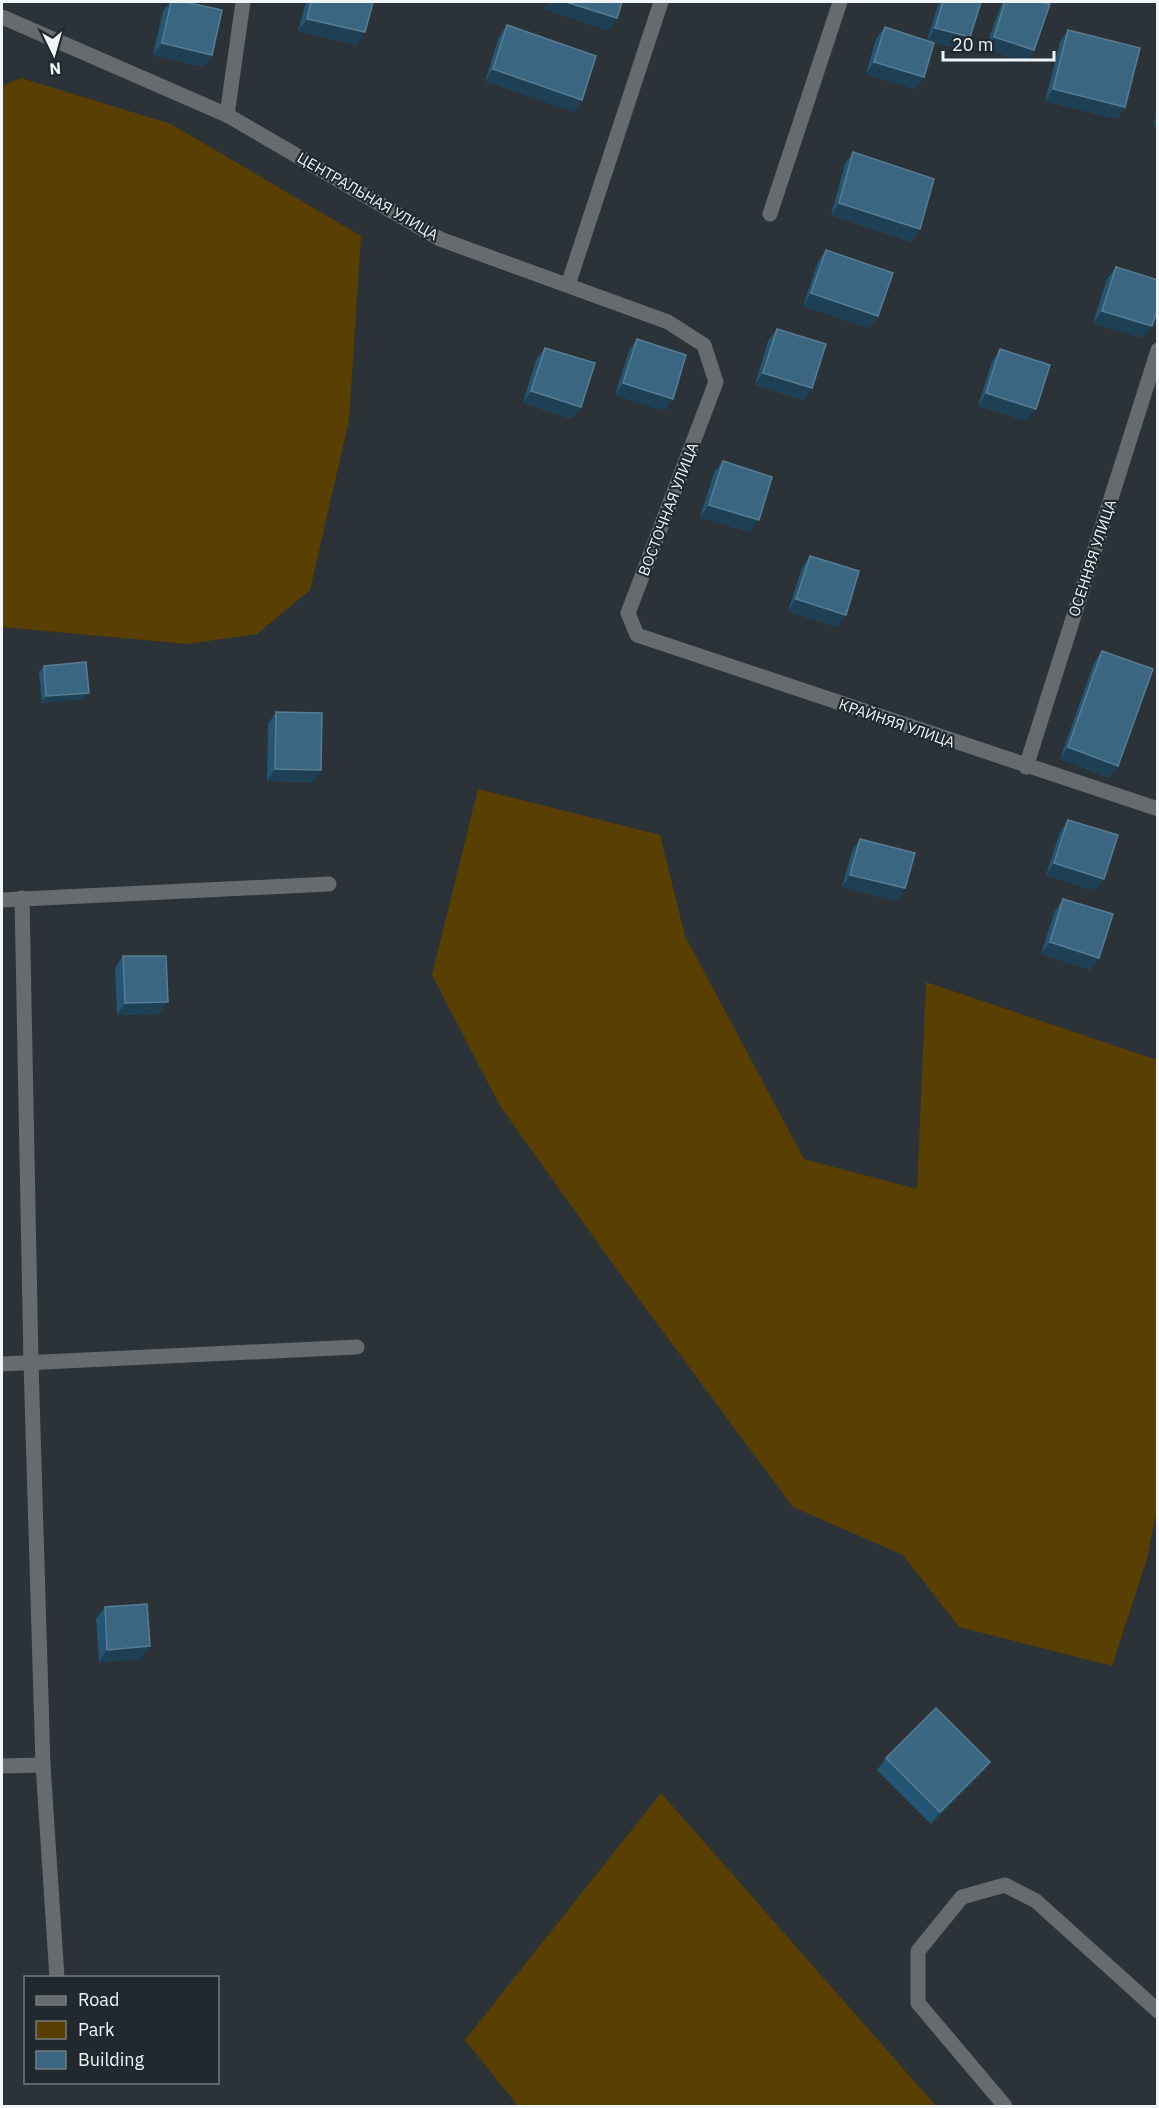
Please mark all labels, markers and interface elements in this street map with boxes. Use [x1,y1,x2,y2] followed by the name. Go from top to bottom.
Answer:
[24,24,84,84] north arrow
[943,24,1054,62] scale bar
[952,33,994,56] text: 20 m
[49,58,62,79] text: N
[294,148,442,244] street label: ЦЕНТРАЛЬНАЯ УЛИЦА
[634,439,702,578] street label: ВОСТОЧНАЯ УЛИЦА
[1064,497,1120,619] street label: ОСЕННЯЯ УЛИЦА
[836,694,958,752] street label: КРАЙНЯЯ УЛИЦА
[24,1976,219,2084] legend
[78,1988,119,2011] text: Road
[78,2018,115,2041] text: Park
[78,2048,145,2071] text: Building

